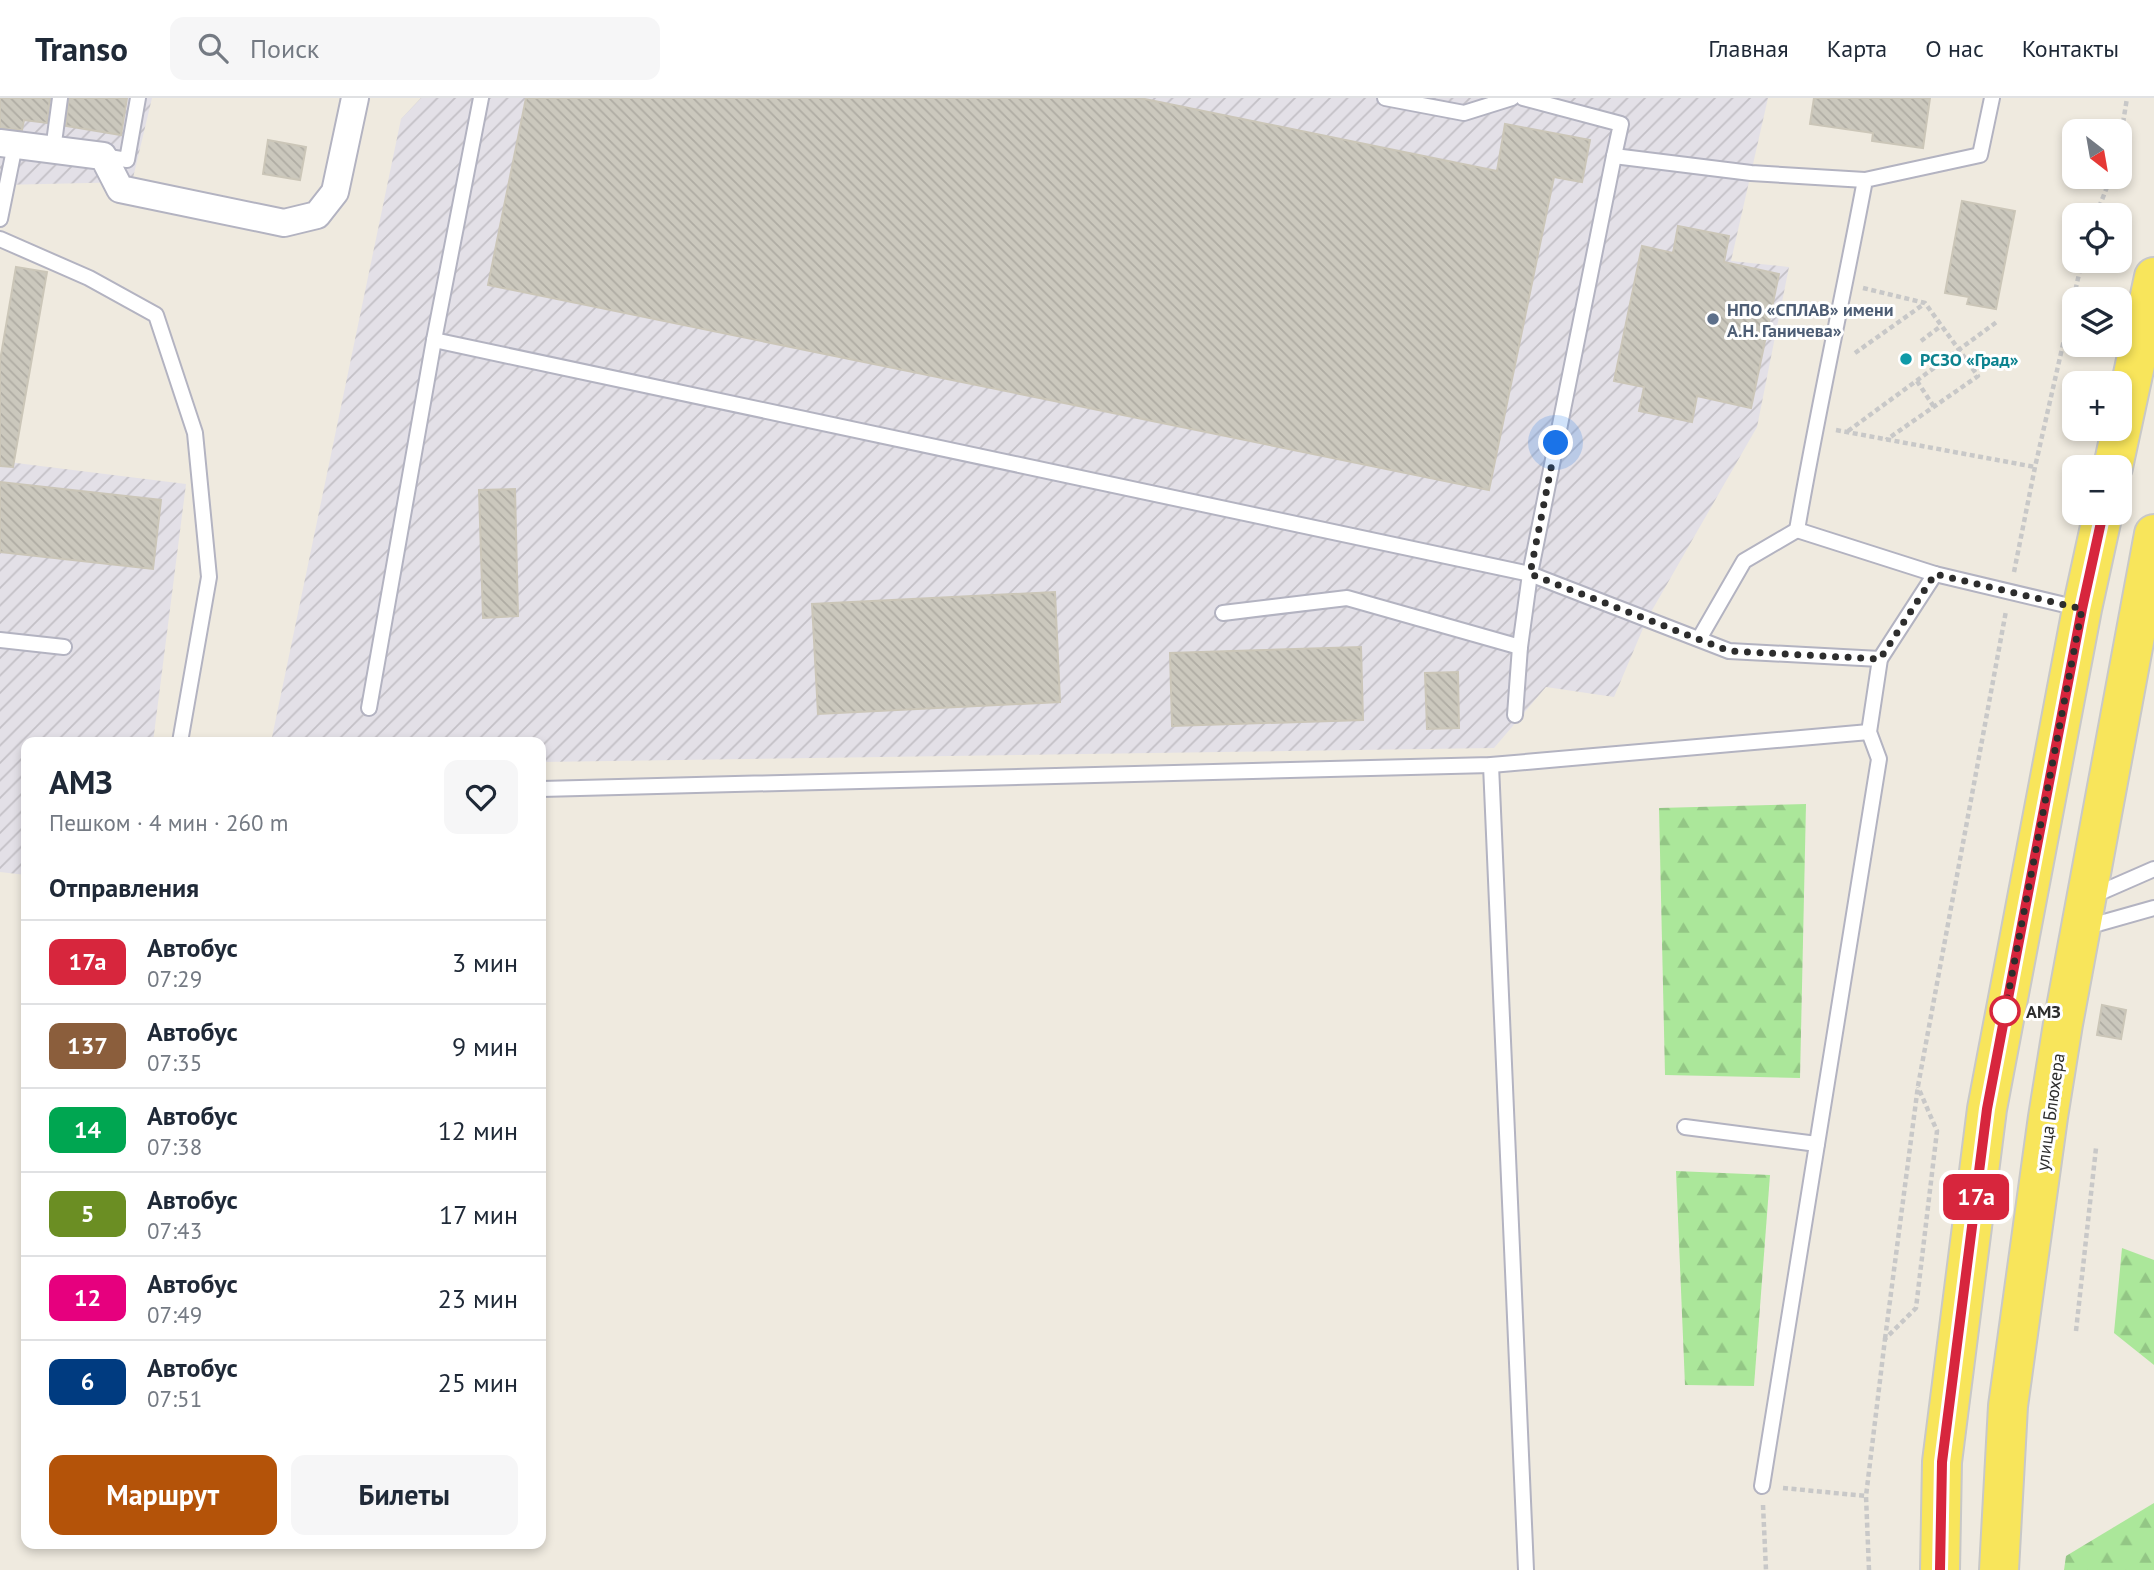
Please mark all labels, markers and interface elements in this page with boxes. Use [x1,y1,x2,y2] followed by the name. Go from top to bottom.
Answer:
[170,17,660,80] search box
[35,27,128,70] text: Transo
[194,29,232,67] icon: search
[250,32,319,65] text: Поиск
[1708,33,1789,64] text: Главная
[1827,33,1887,64] text: Карта
[1925,33,1984,64] text: О нас
[2022,33,2119,64] text: Контакты
[2062,119,2132,189] north arrow
[2062,119,2132,525] map controls
[2062,203,2132,273] button: locate
[2062,287,2132,357] button: layers
[1727,298,1893,342] place label: НПО «СПЛАВ» имени А.Н. Ганичева»
[1705,311,1721,327] marker: НПО «СПЛАВ» имени А.Н. Ганичева»
[1920,348,2019,371] place label: РСЗО «Град»
[1898,351,1914,367] marker: РСЗО «Град»
[2062,371,2132,441] button: +
[1538,425,1573,460] your location
[2062,455,2132,525] button: −
[49,760,113,803] text: АМЗ
[444,760,518,834] button: heart
[49,808,288,837] text: Пешком · 4 мин · 260 m
[49,871,199,904] text: Отправления
[147,931,238,964] text: Автобус
[69,946,106,977] text: 17a
[452,946,518,979] text: 3 мин
[147,964,202,993] text: 07:29
[1990,996,2020,1026] marker: АМЗ
[2026,1000,2061,1023] place label: АМЗ
[147,1015,238,1048] text: Автобус
[67,1030,108,1061] text: 137
[452,1030,518,1063] text: 9 мин
[147,1048,202,1077] text: 07:35
[2030,1052,2070,1172] street label: улица Блюхера
[147,1099,238,1132] text: Автобус
[74,1114,101,1145] text: 14
[438,1114,518,1147] text: 12 мин
[147,1132,202,1161] text: 07:38
[1936,1174,2016,1220] line badge: 17a
[1957,1181,1995,1212] text: 17a
[147,1183,238,1216] text: Автобус
[81,1198,94,1229] text: 5
[439,1198,518,1231] text: 17 мин
[147,1216,202,1245] text: 07:43
[147,1267,238,1300] text: Автобус
[74,1282,101,1313] text: 12
[438,1282,518,1315] text: 23 мин
[147,1300,202,1329] text: 07:49
[147,1351,238,1384] text: Автобус
[81,1366,94,1397] text: 6
[438,1366,518,1399] text: 25 мин
[147,1384,202,1413] text: 07:51
[49,1455,277,1535] button: Маршрут
[291,1455,518,1535] button: Билеты

